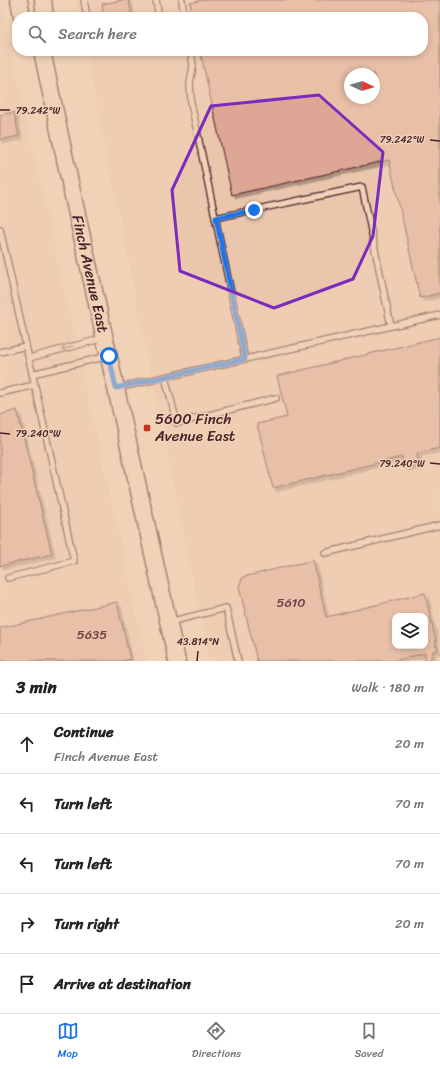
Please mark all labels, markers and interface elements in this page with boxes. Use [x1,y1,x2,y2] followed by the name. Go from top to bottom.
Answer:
[12,12,428,56] search box
[58,21,137,47] text: Search here
[26,23,48,45] icon: search
[344,68,380,104] north arrow
[16,102,61,120] text: 79.242°W
[380,131,425,149] text: 79.242°W
[245,201,263,219] route end
[64,212,116,336] street label: Finch Avenue East
[61,345,74,352] one-way arrow
[100,347,118,365] route start
[154,406,236,449] place label: 5600 Finch Avenue East
[142,423,152,433] marker: 5600 Finch Avenue East
[15,425,61,443] text: 79.240°W
[379,455,425,473] text: 79.240°W
[276,591,306,614] house number: 5610
[392,613,428,649] map controls
[392,613,428,649] button: layers
[77,623,107,646] house number: 5635
[177,633,219,651] text: 43.814°N
[16,672,57,702] text: 3 min
[352,676,424,699] text: Walk · 180 m
[54,719,114,745] text: Continue
[395,732,424,755] text: 20 m
[16,733,38,755] icon: ahead
[54,745,158,768] text: Finch Avenue East
[54,791,112,817] text: Turn left
[395,792,424,815] text: 70 m
[16,793,38,815] icon: left
[54,851,112,877] text: Turn left
[395,852,424,875] text: 70 m
[16,853,38,875] icon: left
[54,911,119,937] text: Turn right
[395,912,424,935] text: 20 m
[16,913,38,935] icon: right
[54,971,191,997] text: Arrive at destination
[16,973,38,995] icon: arrive
[57,1020,79,1063] tab: Map
[192,1020,241,1063] tab: Directions
[354,1020,383,1063] tab: Saved

